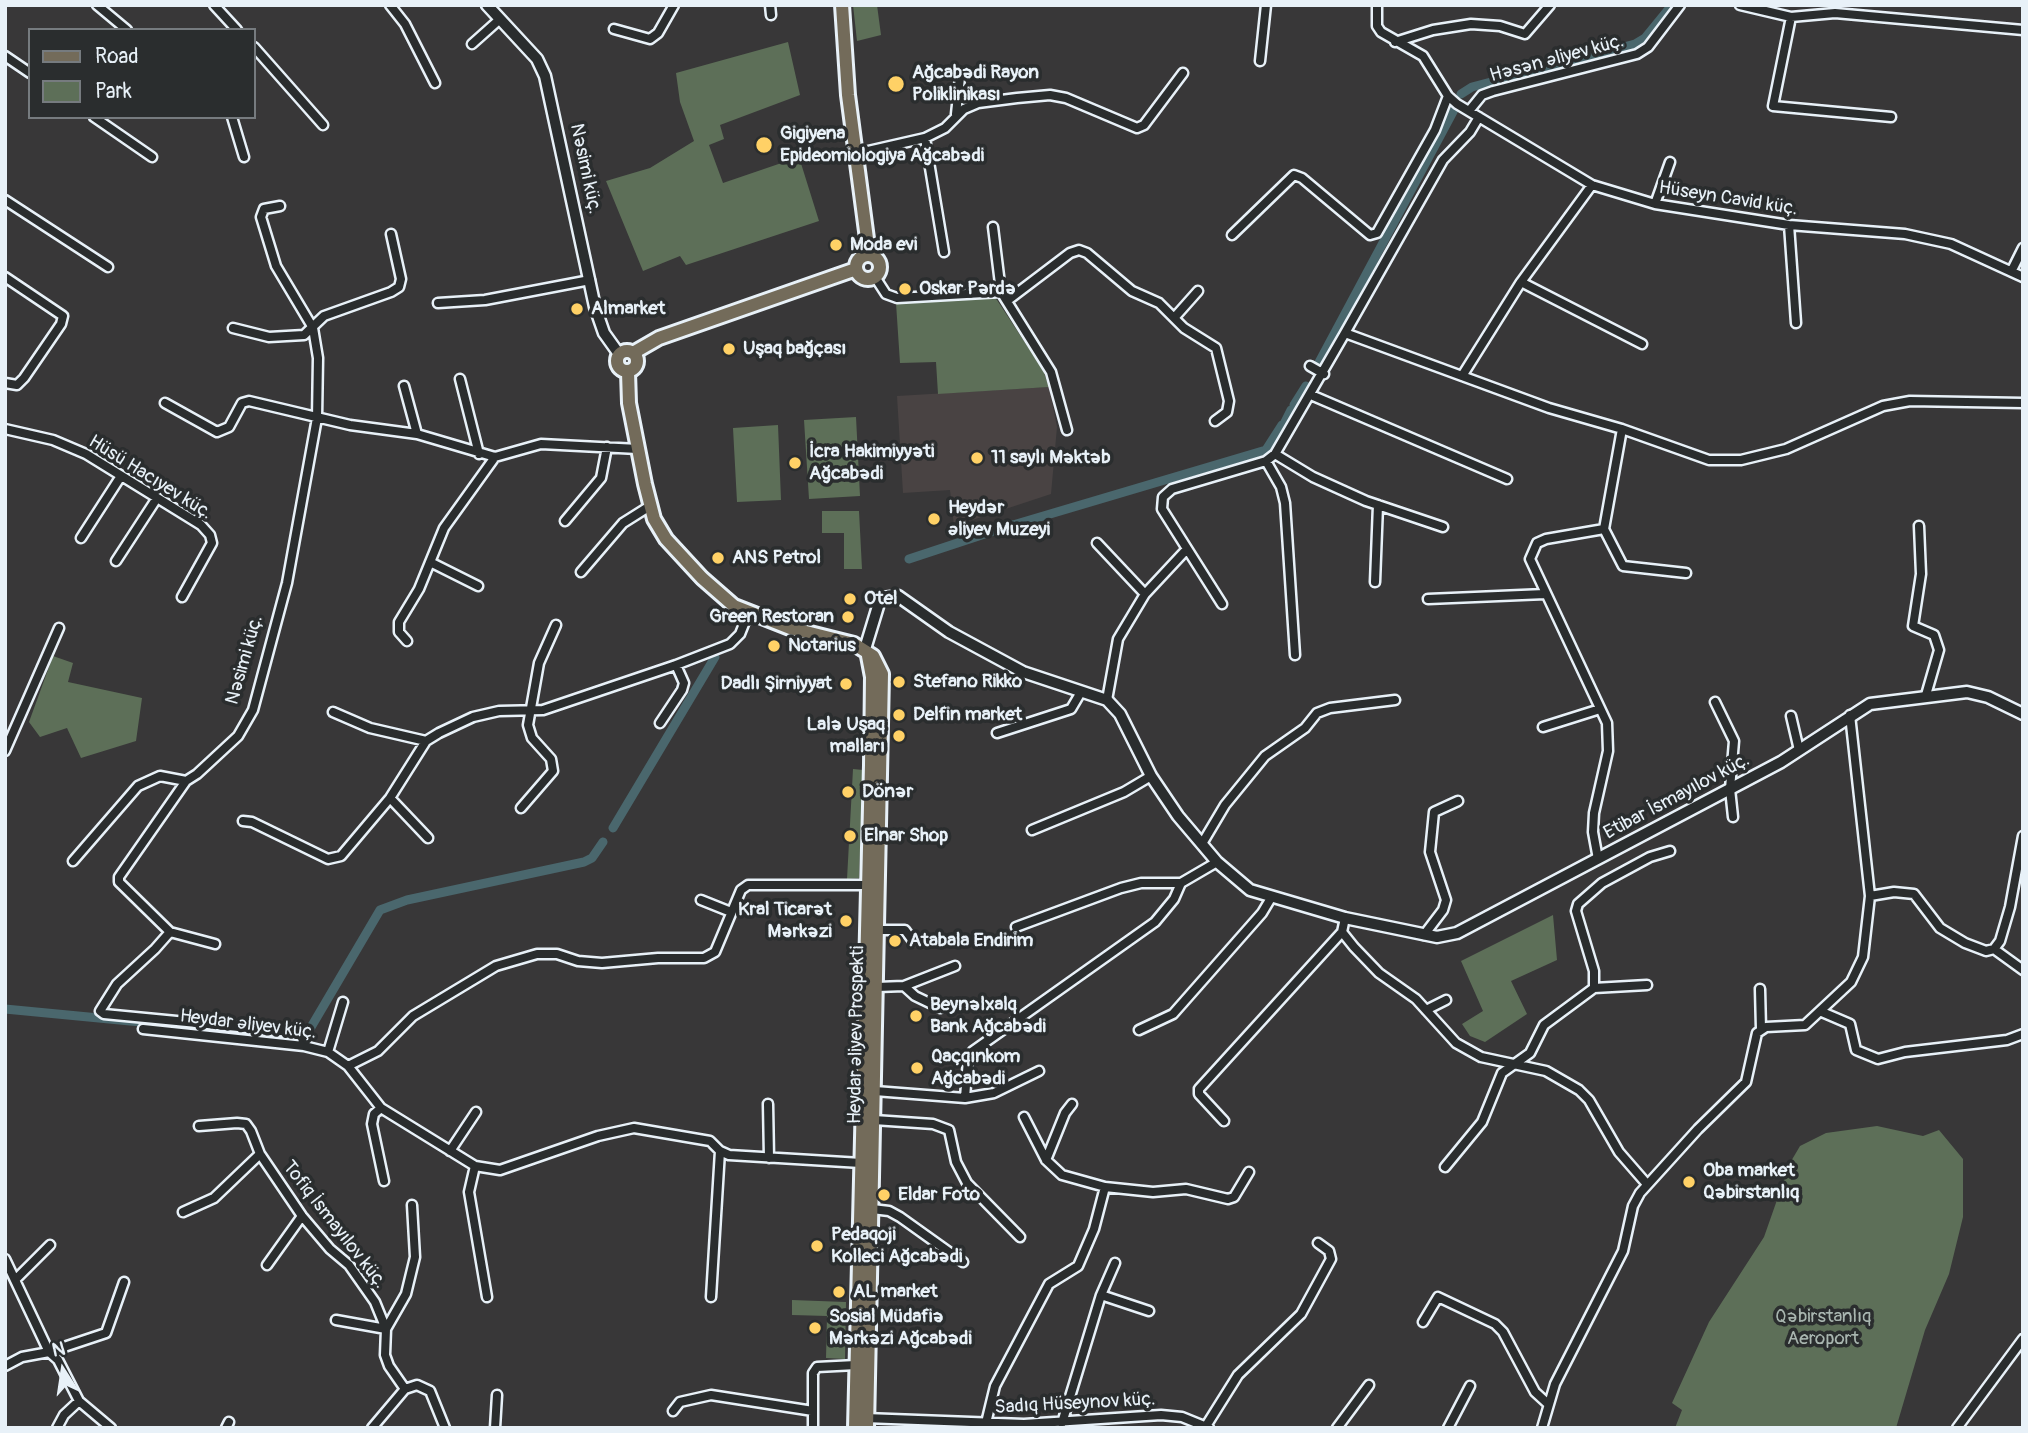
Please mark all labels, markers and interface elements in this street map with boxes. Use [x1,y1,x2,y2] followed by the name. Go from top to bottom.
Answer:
[28,28,256,119] legend
[1487,30,1627,88] street label: Həsən Əliyev küç.
[95,43,139,70] text: Road
[912,62,1039,106] place label: Ağcabədi Rayon Poliklinikası
[886,74,906,94] marker: Ağcabədi Rayon Poliklinikası
[95,78,132,105] text: Park
[564,122,606,216] street label: Nəsimi küç.
[780,123,984,167] place label: Gigiyena Epideomiologiya Ağcabədi
[754,135,774,155] marker: Gigiyena Epideomiologiya Ağcabədi
[1657,177,1799,221] street label: Hüseyn Cavid küç.
[850,234,917,256] place label: Moda evi
[828,237,844,253] marker: Moda evi
[919,278,1016,300] place label: Oskar Pərdə
[897,281,913,297] marker: Oskar Pərdə
[591,298,665,320] place label: Almarket
[569,301,585,317] marker: Almarket
[743,338,846,360] place label: Uşaq bağçası
[721,341,737,357] marker: Uşaq bağçası
[84,431,216,525] street label: Hüsü Hacıyev küç.
[809,441,934,485] place label: İcra Hakimiyyəti Ağcabədi
[991,447,1111,469] place label: 11 saylı Məktəb
[969,450,985,466] marker: 11 saylı Məktəb
[787,455,803,471] marker: İcra Hakimiyyəti Ağcabədi
[948,497,1050,541] place label: Heydər Əliyev Muzeyi
[926,511,942,527] marker: Heydər Əliyev Muzeyi
[732,547,821,569] place label: ANS Petrol
[710,550,726,566] marker: ANS Petrol
[864,588,898,610] place label: Otel
[842,591,858,607] marker: Otel
[709,606,834,628] place label: Green Restoran
[840,609,856,625] marker: Green Restoran
[221,613,269,707] street label: Nəsimi küç.
[788,635,856,657] place label: Notarius
[766,638,782,654] marker: Notarius
[913,671,1022,693] place label: Stefano Rikko
[720,673,832,695] place label: Dadlı Şirniyyat
[891,674,907,690] marker: Stefano Rikko
[838,676,854,692] marker: Dadlı Şirniyyat
[913,704,1022,726] place label: Delfin market
[891,707,907,723] marker: Delfin market
[807,714,885,758] place label: Lalə Uşaq malları
[891,728,907,744] marker: Lalə Uşaq malları
[1600,749,1754,845] street label: Etibar İsmayılov küç.
[862,781,913,803] place label: Dönər
[840,784,856,800] marker: Dönər
[864,825,948,847] place label: Elnar Shop
[842,828,858,844] marker: Elnar Shop
[738,899,832,943] place label: Kral Ticarət Mərkəzi
[838,913,854,929] marker: Kral Ticarət Mərkəzi
[909,930,1033,952] place label: Atabala Endirim
[887,933,903,949] marker: Atabala Endirim
[844,946,870,1124] street label: Heydar Əliyev Prospekti
[930,994,1046,1038] place label: Beynəlxalq Bank Ağcabədi
[178,1005,318,1045] street label: Heydar Əliyev küç.
[908,1008,924,1024] marker: Beynəlxalq Bank Ağcabədi
[931,1046,1020,1090] place label: Qaçqınkom Ağcabədi
[909,1060,925,1076] marker: Qaçqınkom Ağcabədi
[277,1157,391,1293] street label: Tofiq İsmayılov küç.
[1703,1160,1799,1204] place label: Oba market Qəbirstanlıq
[1681,1174,1697,1190] marker: Oba market Qəbirstanlıq
[898,1184,980,1206] place label: Eldar Foto
[876,1187,892,1203] marker: Eldar Foto
[831,1224,962,1268] place label: Pedaqoji Kolleci Ağcabədi
[809,1238,825,1254] marker: Pedaqoji Kolleci Ağcabədi
[853,1281,938,1303] place label: AL market
[831,1284,847,1300] marker: AL market
[829,1306,972,1350] place label: Sosial Müdafiə Mərkəzi Ağcabədi
[1775,1306,1871,1350] park label: Qəbirstanlıq Aeroport
[807,1320,823,1336] marker: Sosial Müdafiə Mərkəzi Ağcabədi
[28,1335,98,1405] north arrow
[50,1336,67,1363] text: N
[994,1388,1156,1420] street label: Sadıq Hüseynov küç.

